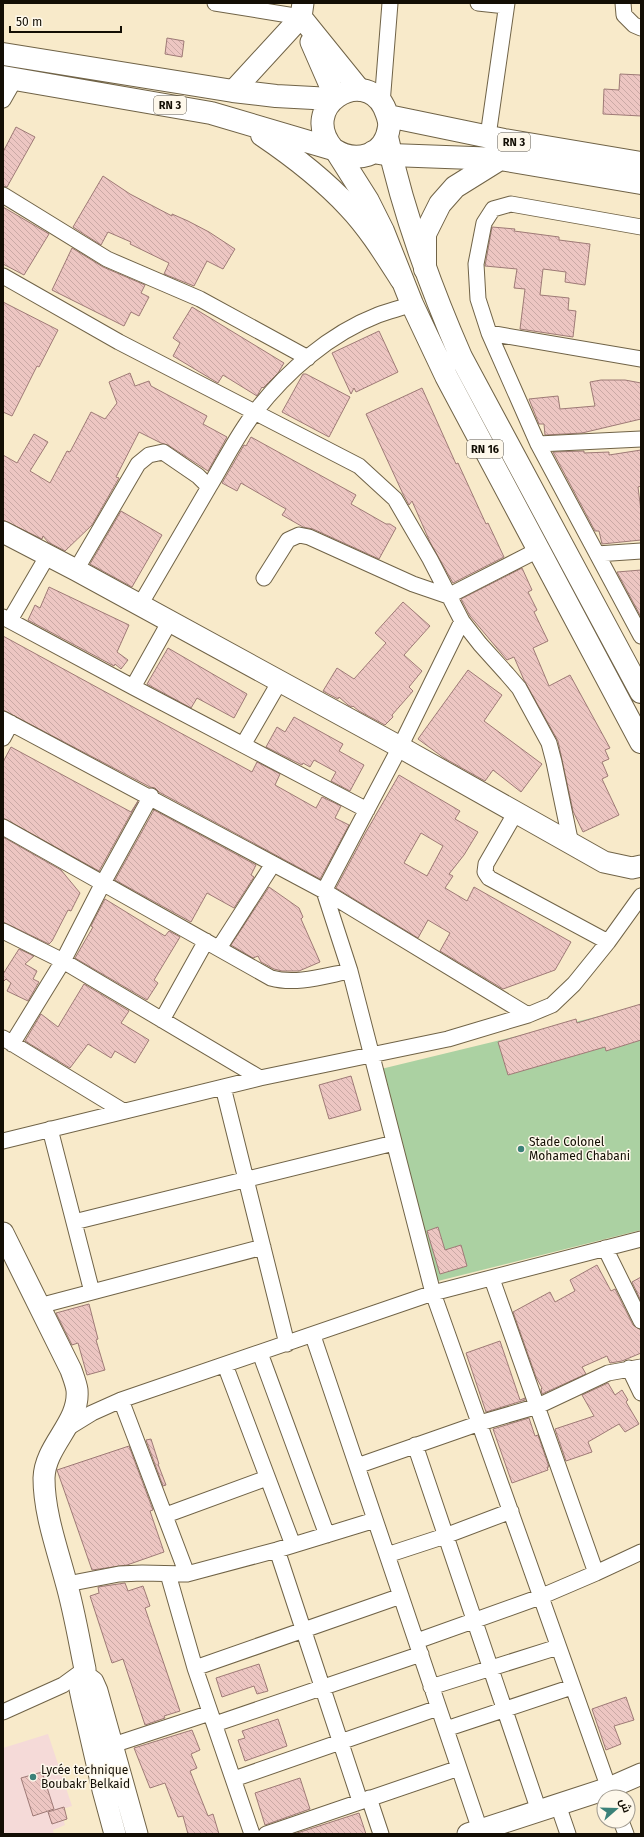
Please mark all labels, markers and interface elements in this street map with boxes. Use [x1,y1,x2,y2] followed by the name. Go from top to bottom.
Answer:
[10,8,121,34] scale bar
[16,15,42,29] text: 50 m
[154,96,186,114] road number: RN 3
[498,133,530,151] road number: RN 3
[467,440,503,458] road number: RN 16
[529,1135,630,1163] place label: Stade Colonel Mohamed Chabani
[516,1144,526,1154] marker: Stade Colonel Mohamed Chabani
[41,1763,130,1791] place label: Lycée technique Boubakr Belkaid
[28,1772,38,1782] marker: Lycée technique Boubakr Belkaid
[596,1789,636,1829] north arrow
[616,1797,633,1815] text: ش

